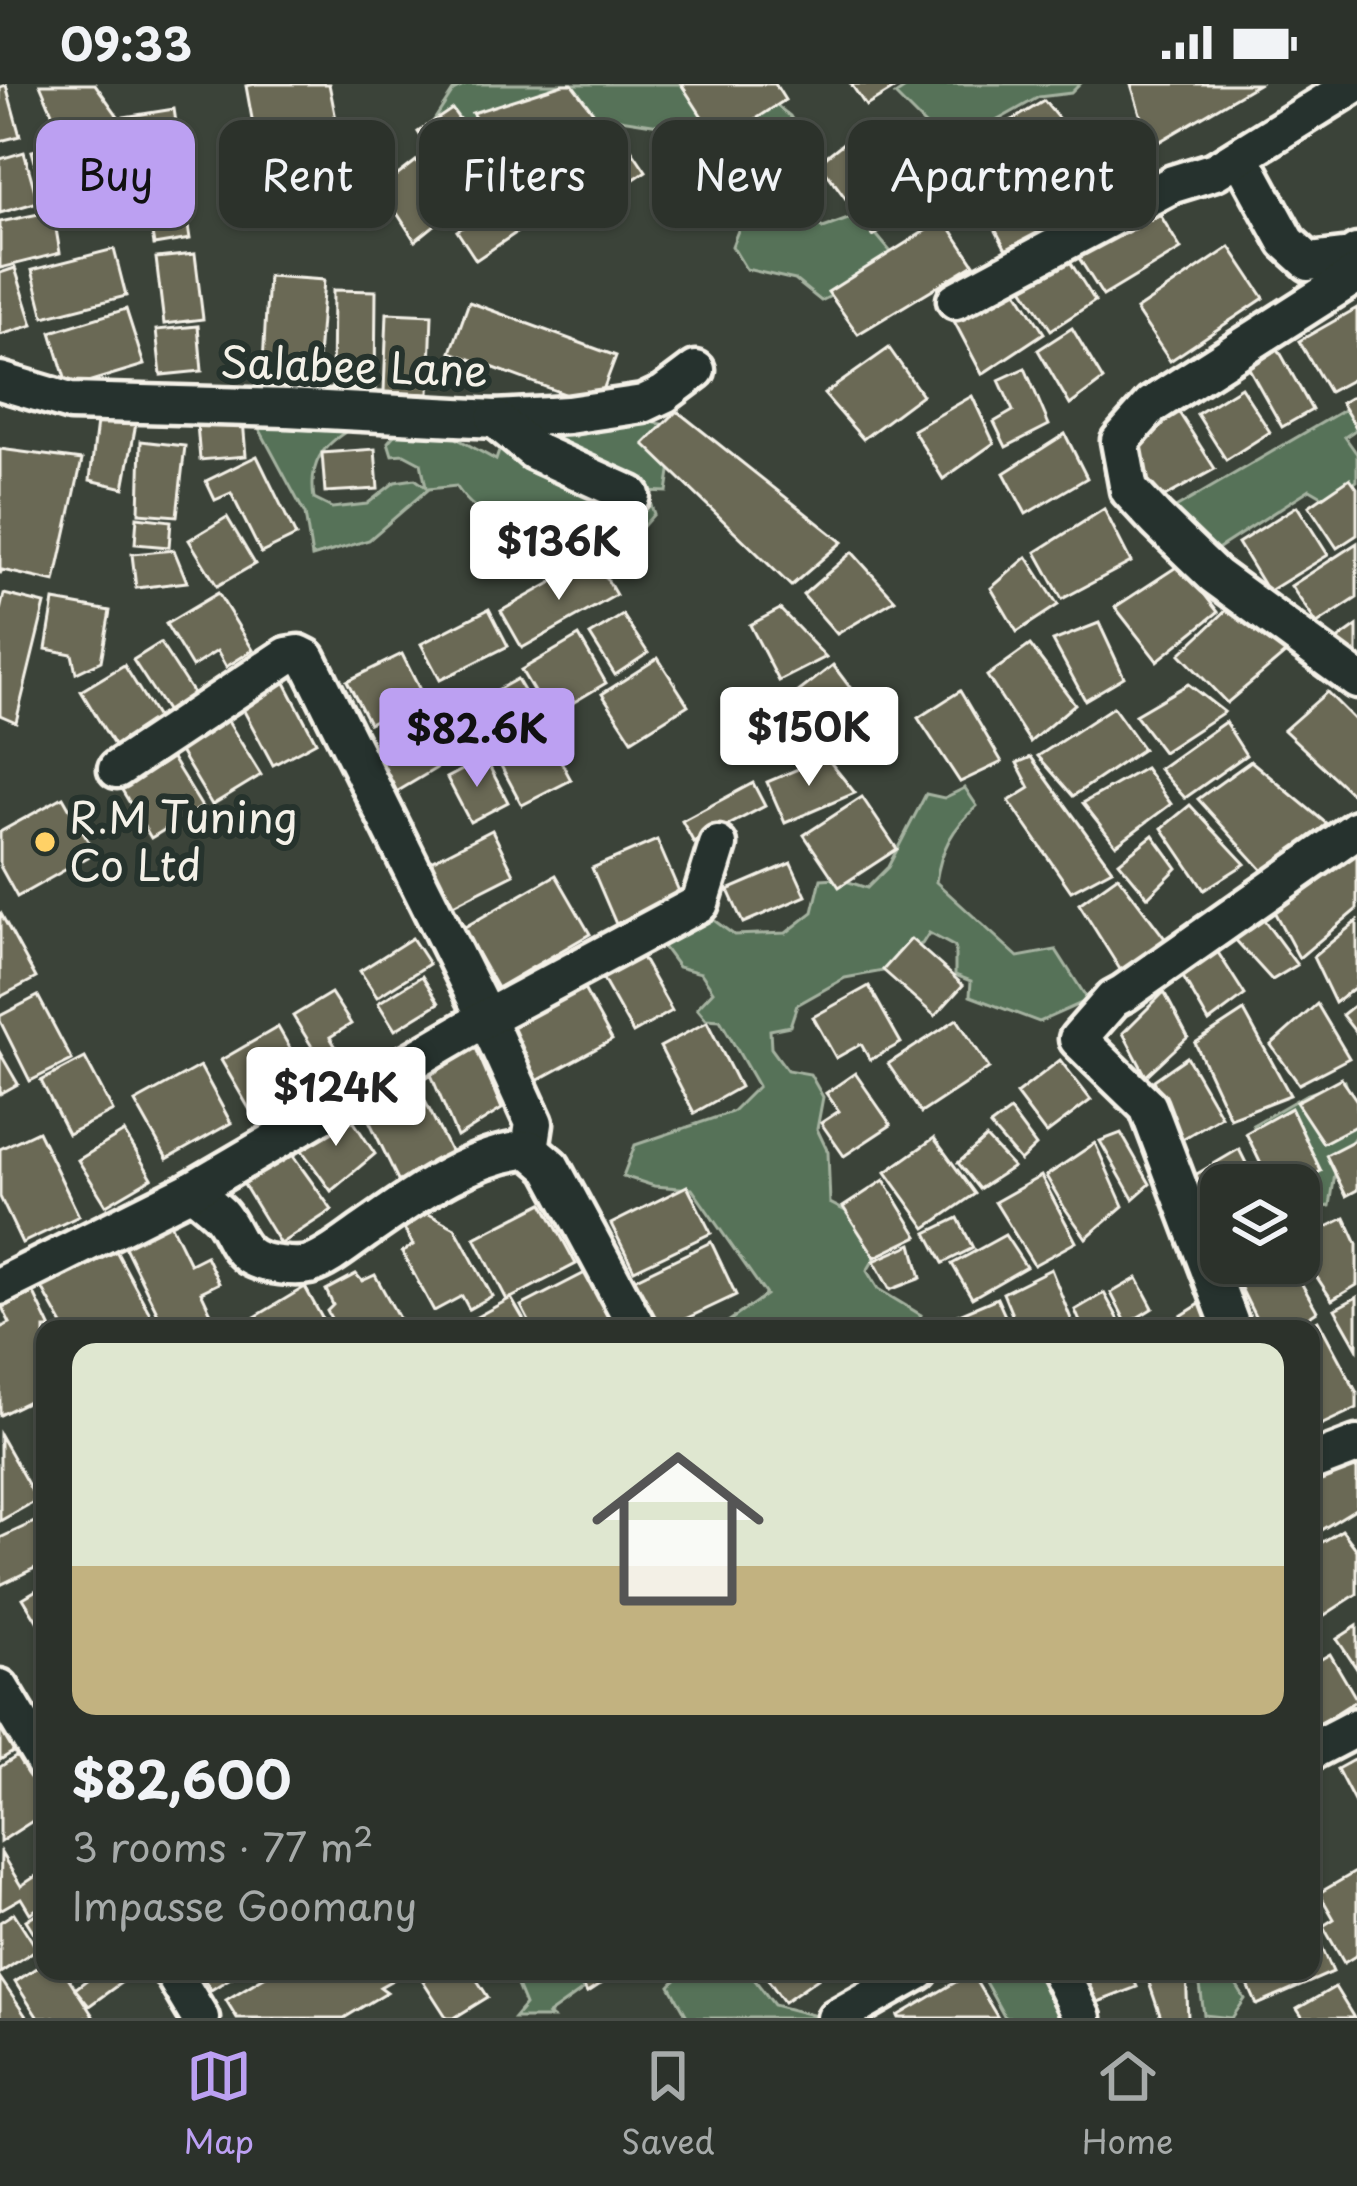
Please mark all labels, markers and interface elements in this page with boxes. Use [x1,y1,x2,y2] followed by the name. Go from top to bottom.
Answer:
[60,8,192,76] text: 09:33
[36,120,195,228] chip: Buy
[219,120,395,228] chip: Rent
[419,120,628,228] chip: Filters
[652,120,824,228] chip: New
[848,120,1156,228] chip: Apartment
[219,328,489,401] street label: Salabee Lane
[475,501,643,603] pin: $136K
[497,510,621,569] text: $136K
[725,687,893,789] pin: $150K
[379,688,575,790] pin: $82.6K
[747,696,871,755] text: $150K
[406,697,548,756] text: $82.6K
[69,784,298,895] place label: R.M Tuning Co Ltd
[32,829,58,855] marker: R.M Tuning Co Ltd
[252,1047,420,1149] pin: $124K
[273,1056,399,1115] text: $124K
[1200,1164,1320,1284] map controls
[1200,1164,1320,1284] button: layers
[570,1421,786,1637] icon: home
[72,1739,291,1816] text: $82,600
[72,1816,374,1875] text: 3 rooms · 77 m²
[72,1875,417,1934] text: Impasse Goomany
[184,2043,254,2165] tab: Map
[621,2043,715,2165] tab: Saved
[1082,2043,1173,2165] tab: Home

